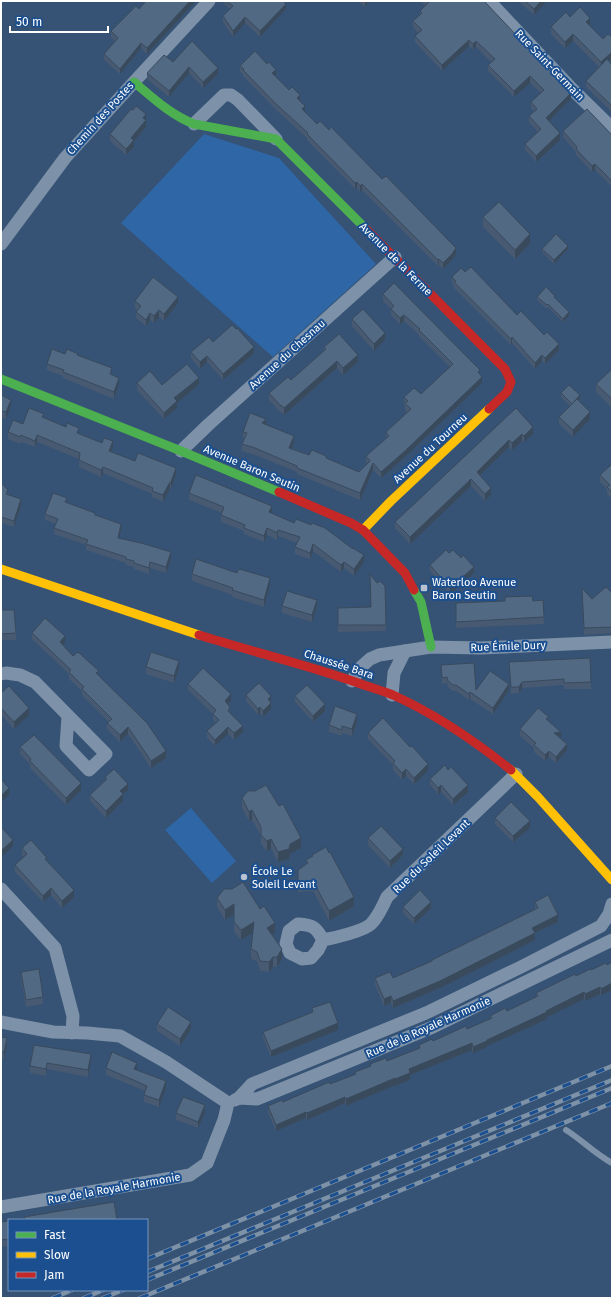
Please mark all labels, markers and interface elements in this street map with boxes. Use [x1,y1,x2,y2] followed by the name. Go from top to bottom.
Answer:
[10,8,108,34] scale bar
[16,15,42,29] text: 50 m
[512,27,587,104] street label: Rue Saint-Germain
[64,79,137,157] street label: Chemin des Postes
[357,220,435,298] street label: Avenue de la Ferme
[247,317,328,392] street label: Avenue du Chesnau
[391,411,470,486] street label: Avenue du Tourneu
[202,442,302,495] street label: Avenue Baron Seutin
[432,576,516,602] place label: Waterloo Avenue Baron Seutin
[419,583,429,593] marker: Waterloo Avenue Baron Seutin
[470,638,547,654] street label: Rue Émile Dury
[302,647,375,682] street label: Chaussée Bara
[390,816,472,896] street label: Rue du Soleil Levant
[252,864,316,891] place label: École Le Soleil Levant
[239,872,249,882] marker: École Le Soleil Levant
[364,994,492,1061] street label: Rue de la Royale Harmonie
[47,1170,182,1207] street label: Rue de la Royale Harmonie
[8,1219,148,1291] legend
[44,1228,66,1242] text: Fast
[44,1248,70,1262] text: Slow
[44,1268,64,1282] text: Jam

